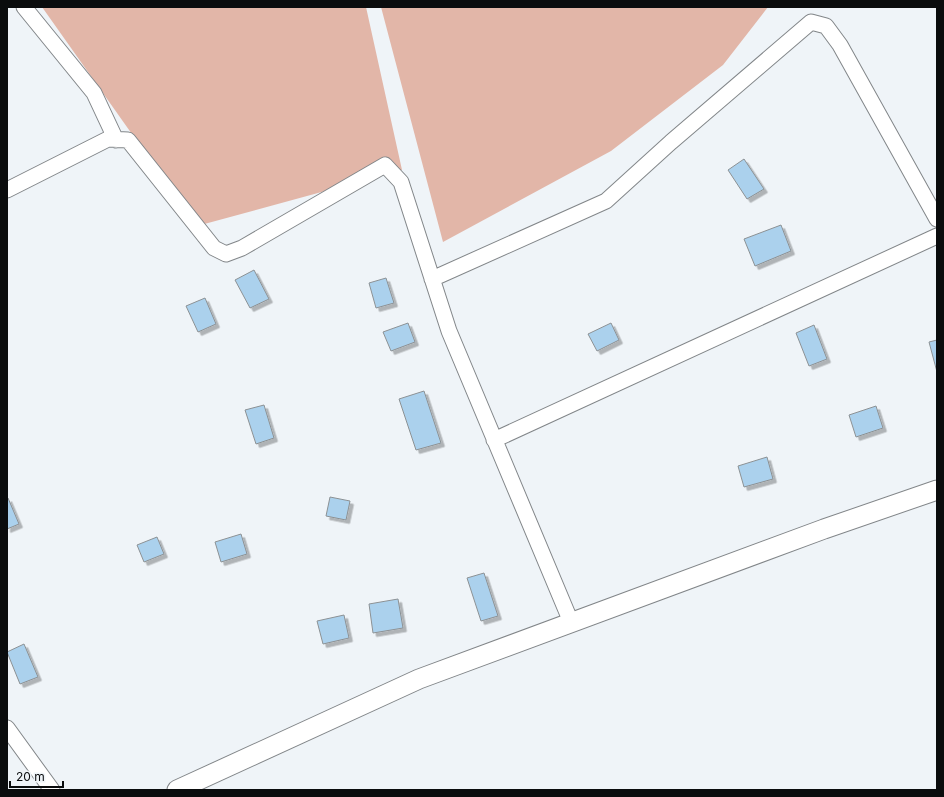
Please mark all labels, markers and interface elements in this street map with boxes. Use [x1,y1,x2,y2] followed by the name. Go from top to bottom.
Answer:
[10,763,63,789] scale bar
[16,769,45,784] text: 20 m

